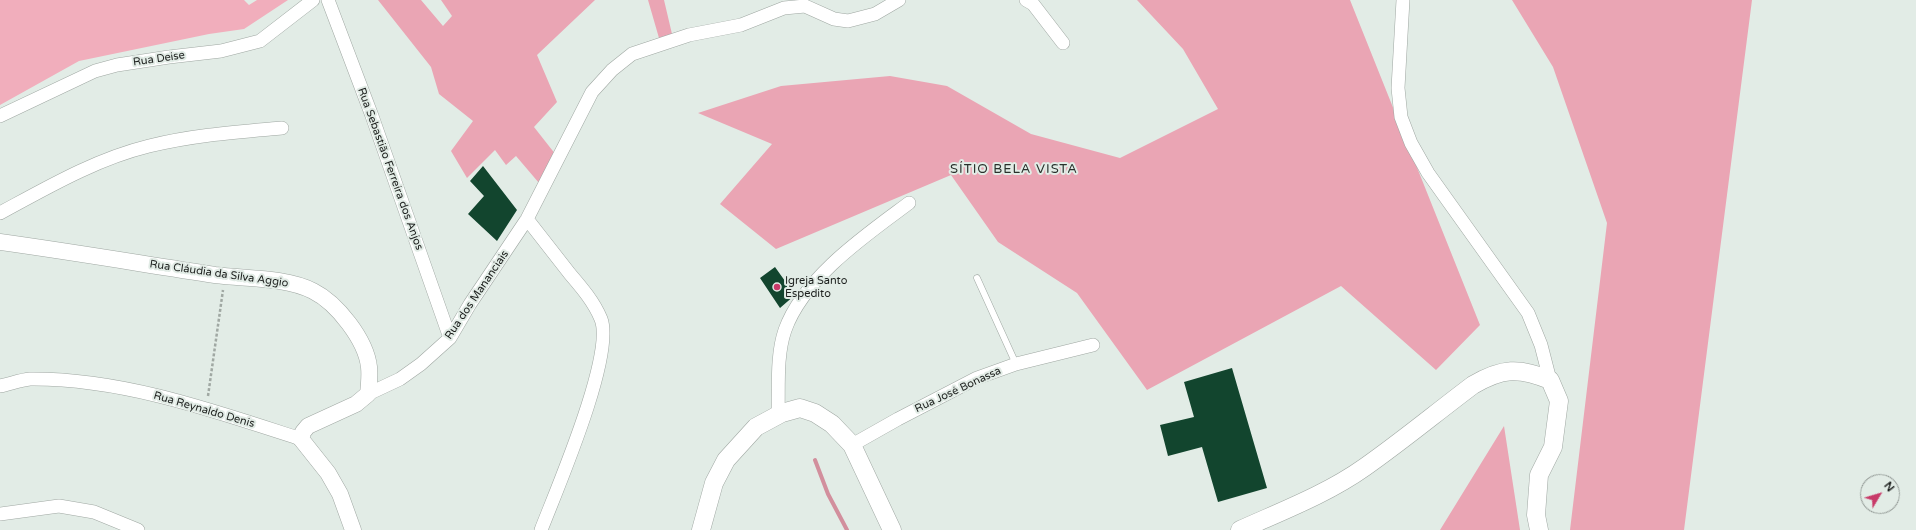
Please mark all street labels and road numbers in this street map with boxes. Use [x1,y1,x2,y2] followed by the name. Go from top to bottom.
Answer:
[132,49,186,69] street label: Rua Deise
[354,86,426,252] street label: Rua Sebastião Ferreira dos Anjos
[442,248,512,342] street label: Rua dos Mananciais
[149,258,289,290] street label: Rua Cláudia da Silva Aggio
[913,364,1003,416] street label: Rua José Bonassa
[152,389,256,431] street label: Rua Reynaldo Denis

